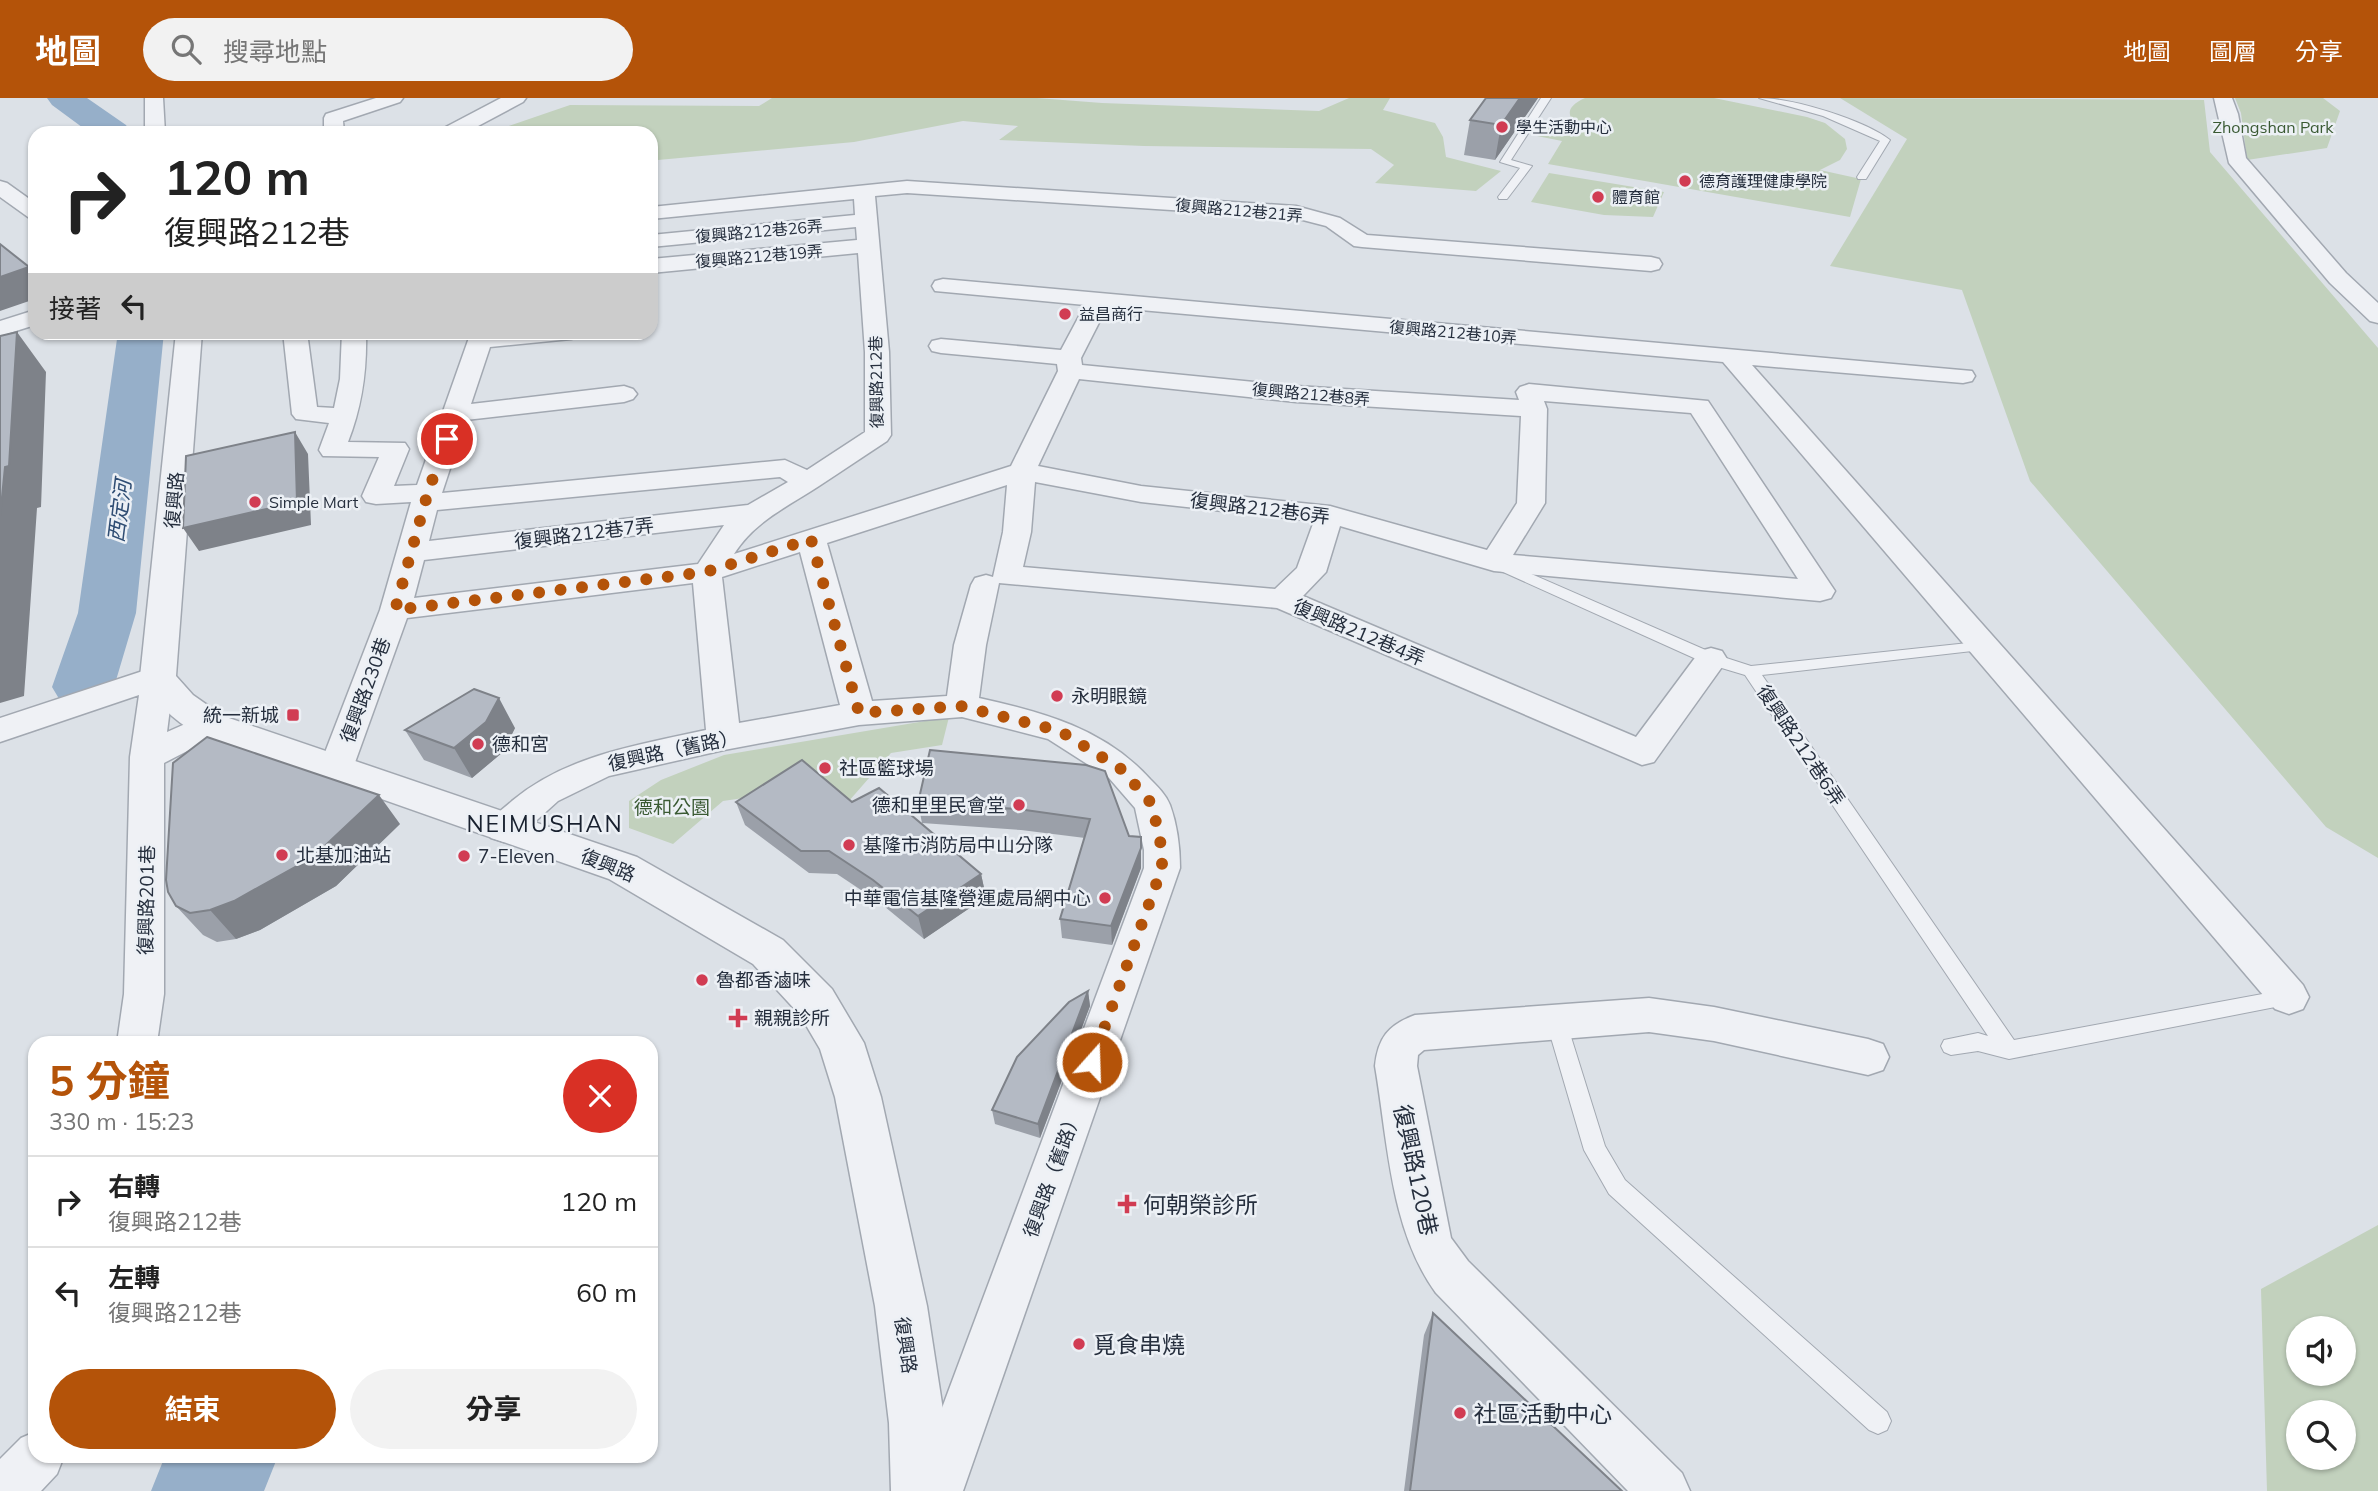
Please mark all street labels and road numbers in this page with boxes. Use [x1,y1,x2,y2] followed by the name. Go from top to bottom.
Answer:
[1174,194,1304,226] street label: 復興路212巷21弄
[694,215,824,247] street label: 復興路212巷26弄
[694,240,824,272] street label: 復興路212巷19弄
[1388,316,1518,348] street label: 復興路212巷10弄
[865,335,887,429] street label: 復興路212巷
[1251,379,1371,409] street label: 復興路212巷8弄
[160,471,188,529] street label: 復興路
[1189,488,1331,528] street label: 復興路212巷6弄
[513,513,655,553] street label: 復興路212巷7弄
[1290,593,1428,671] street label: 復興路212巷4弄
[335,634,395,746] street label: 復興路230巷
[1752,680,1850,810] street label: 復興路212巷6弄
[605,724,741,776] street label: 復興路（舊路）
[577,843,639,887] street label: 復興路
[133,845,159,955] street label: 復興路201巷
[1388,1102,1444,1238] street label: 復興路120巷
[1018,1107,1086,1241] street label: 復興路（舊路）
[890,1315,922,1375] street label: 復興路

